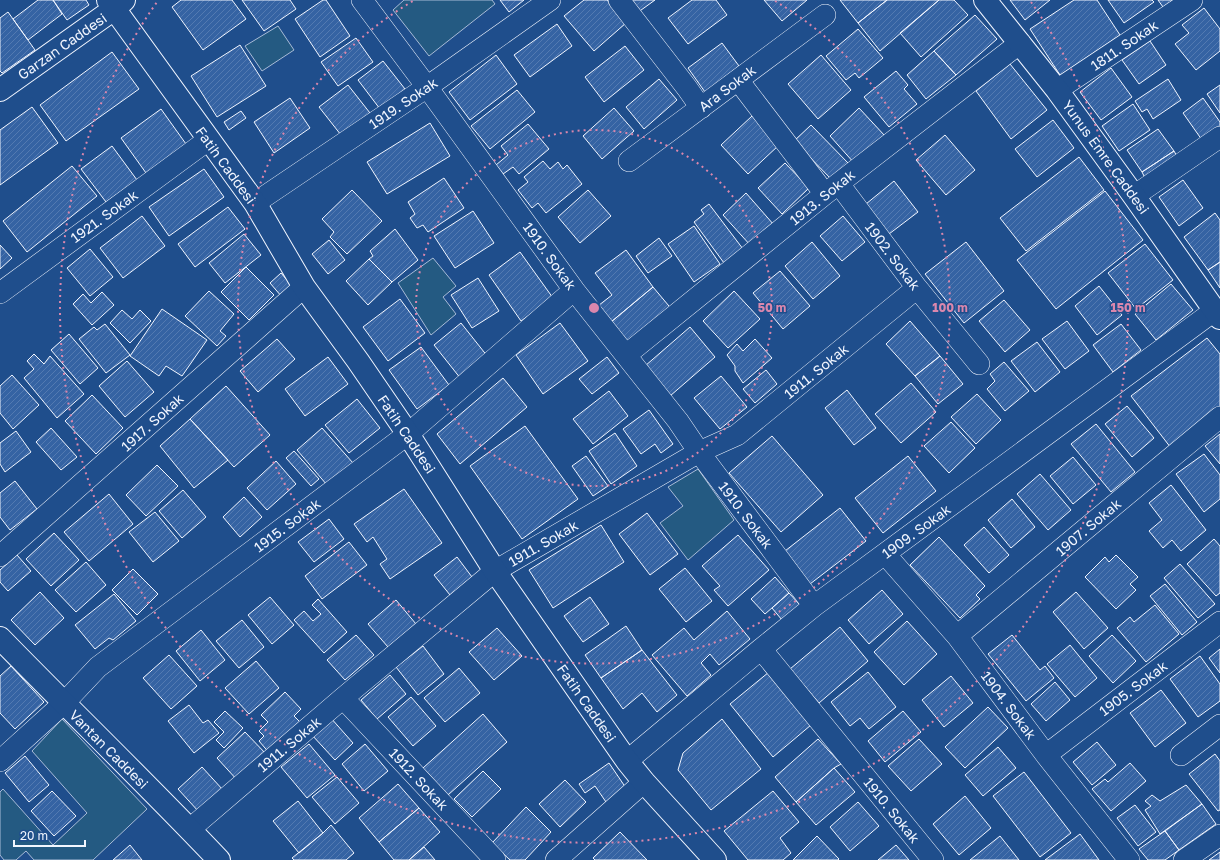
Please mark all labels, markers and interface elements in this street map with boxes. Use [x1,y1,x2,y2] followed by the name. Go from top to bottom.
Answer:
[14,9,110,83] street label: Garzan Caddesi
[1087,16,1161,74] street label: 1811. Sokak
[695,61,759,115] street label: Ara Sokak
[365,74,441,132] street label: 1919. Sokak
[1059,97,1153,217] street label: Yunus Emre Caddesi
[192,123,260,207] street label: Fatih Caddesi
[786,166,858,228] street label: 1913. Sokak
[67,186,141,246] street label: 1921. Sokak
[520,219,580,293] street label: 1910. Sokak
[862,219,924,293] street label: 1902. Sokak
[758,300,786,315] text: 50 m
[932,300,968,315] text: 100 m
[1111,300,1145,315] text: 150 m
[587,301,601,315] centre of rings
[781,340,852,402] street label: 1911. Sokak
[117,389,187,454] street label: 1917. Sokak
[374,391,440,477] street label: Fatih Caddesi
[715,478,777,552] street label: 1910. Sokak
[250,494,324,556] street label: 1915. Sokak
[1052,495,1124,559] street label: 1907. Sokak
[878,500,954,562] street label: 1909. Sokak
[505,516,581,570] street label: 1911. Sokak
[1096,657,1170,719] street label: 1905. Sokak
[554,661,620,745] street label: Fatih Caddesi
[978,667,1040,743] street label: 1904. Sokak
[66,706,152,792] street label: Vantan Caddesi
[254,713,324,775] street label: 1911. Sokak
[386,744,452,814] street label: 1912. Sokak
[860,774,924,846] street label: 1910. Sokak
[14,822,85,848] scale bar
[20,828,48,843] text: 20 m

